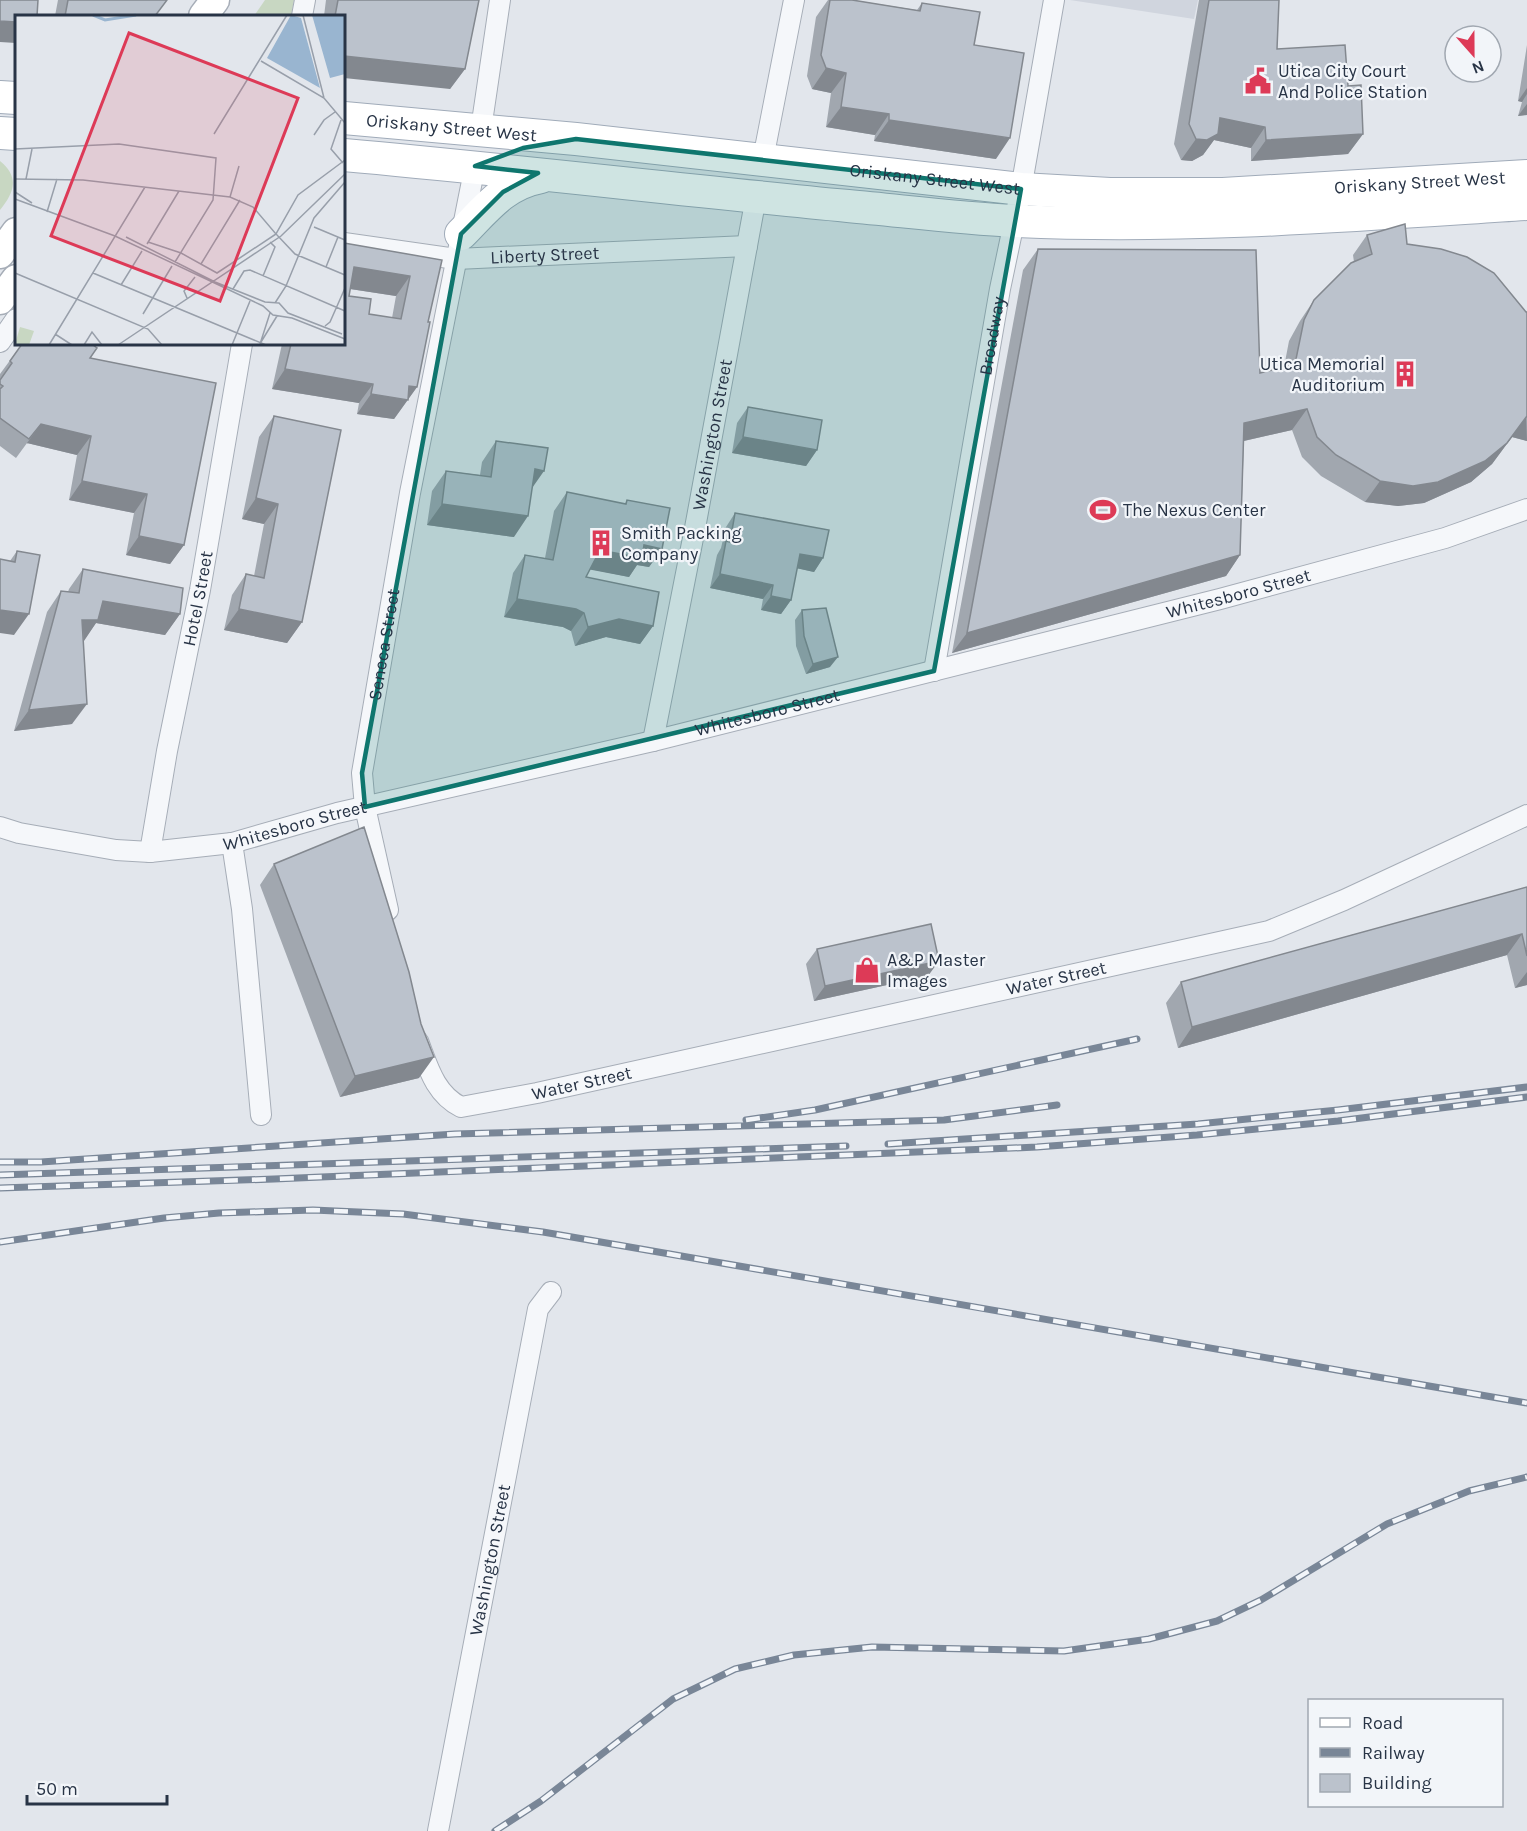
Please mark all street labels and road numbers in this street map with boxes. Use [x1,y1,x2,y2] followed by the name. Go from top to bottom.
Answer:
[365,109,538,146] street label: Oriskany Street West
[848,159,1021,200] street label: Oriskany Street West
[1334,166,1506,198] street label: Oriskany Street West
[490,242,600,268] street label: Liberty Street
[974,294,1010,377] street label: Broadway
[687,357,737,512] street label: Washington Street
[178,549,218,648] street label: Hotel Street
[1164,564,1313,623] street label: Whitesboro Street
[364,587,404,702] street label: Seneca Street
[693,684,842,741] street label: Whitesboro Street
[222,796,369,855] street label: Whitesboro Street
[1004,956,1109,1000] street label: Water Street
[530,1061,634,1105] street label: Water Street
[465,1482,515,1637] street label: Washington Street

